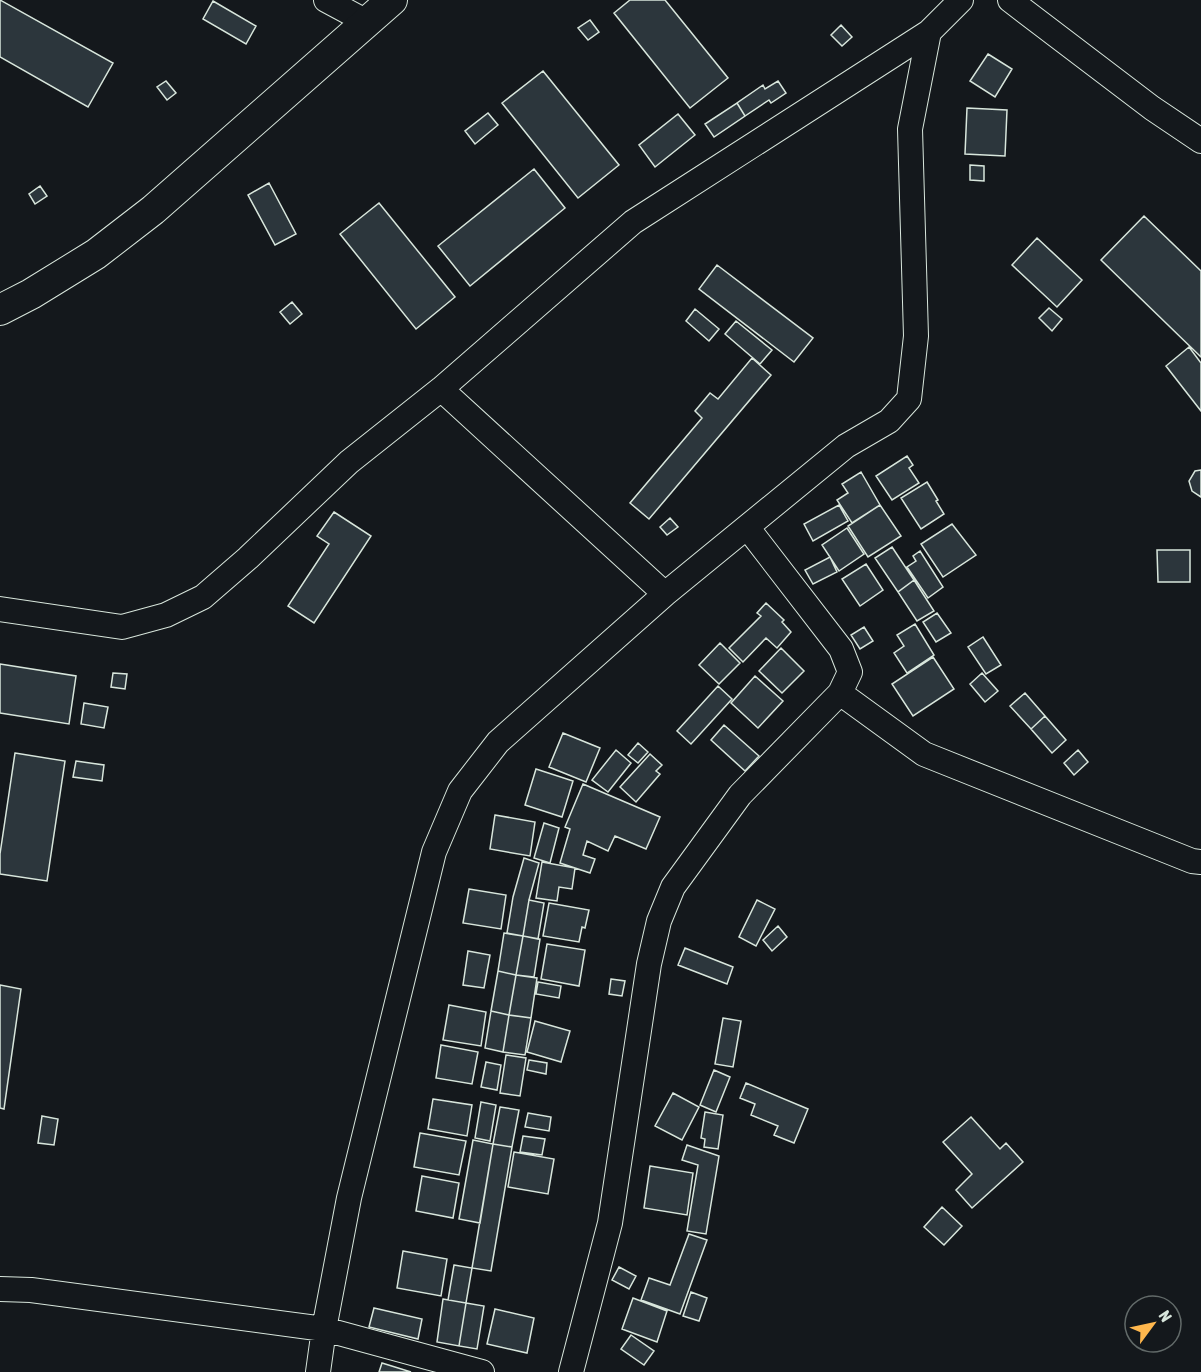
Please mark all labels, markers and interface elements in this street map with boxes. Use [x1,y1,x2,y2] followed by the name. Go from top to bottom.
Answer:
[1123,1294,1183,1354] north arrow
[1155,1307,1176,1325] text: N

